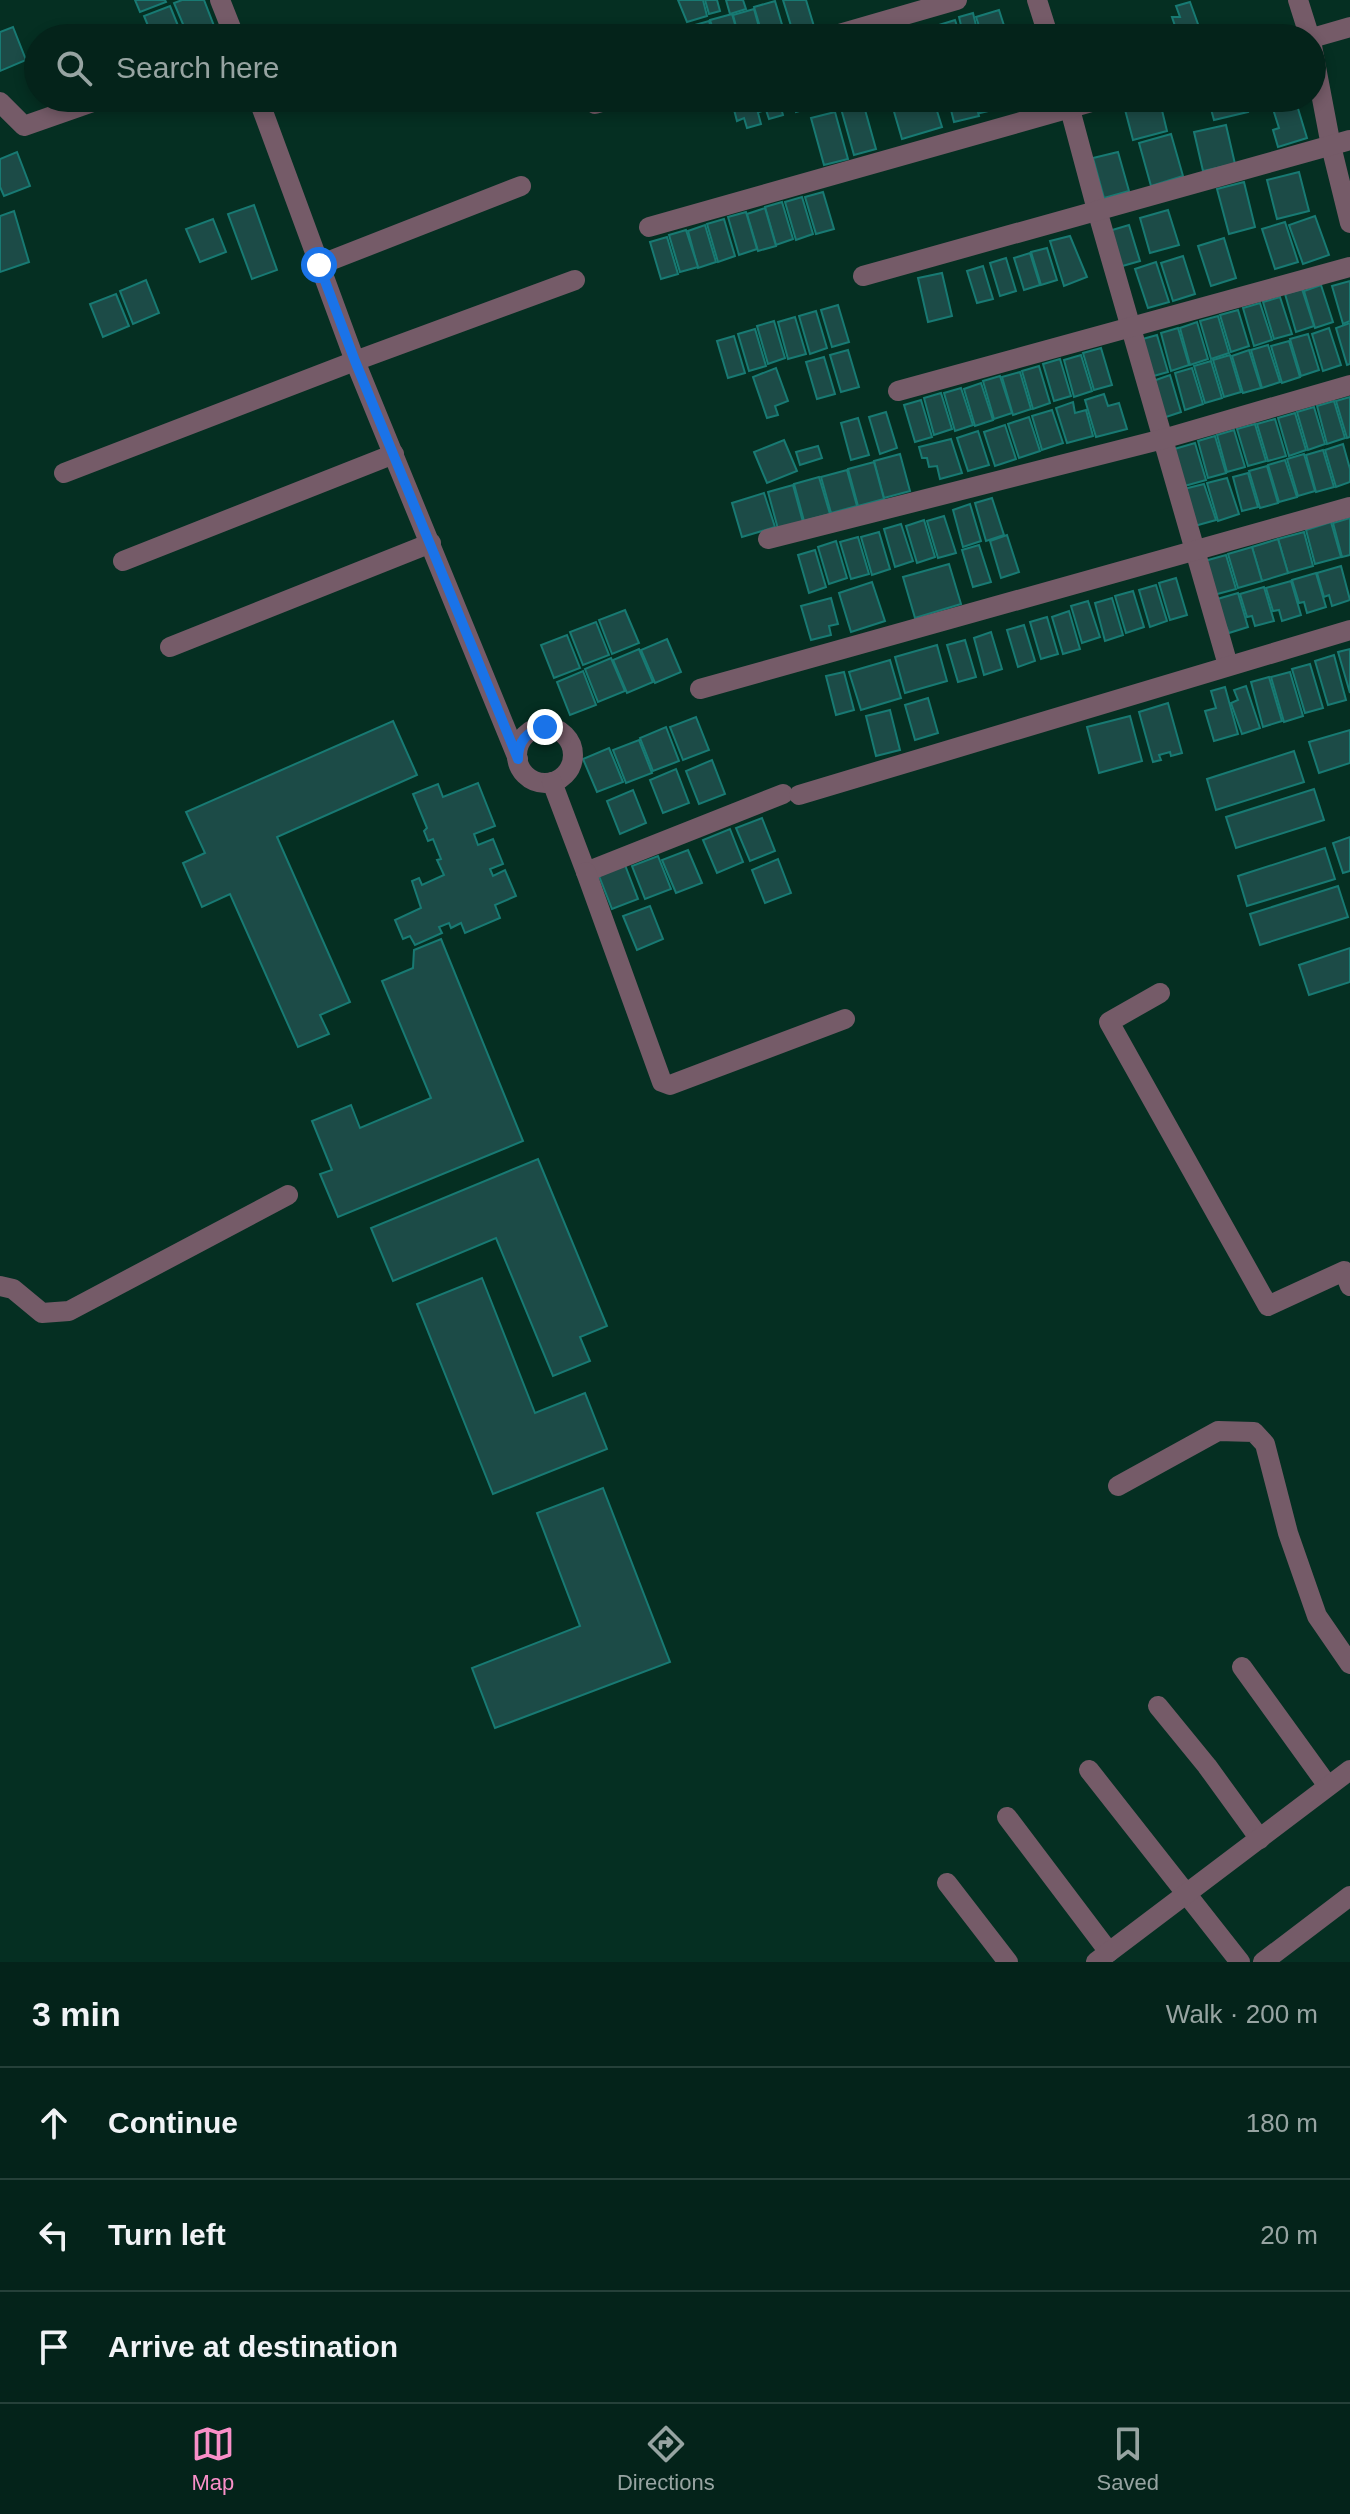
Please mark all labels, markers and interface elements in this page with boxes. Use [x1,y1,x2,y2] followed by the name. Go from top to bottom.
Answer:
[24,24,1326,112] search box
[52,46,96,90] icon: search
[116,51,279,84] text: Search here
[301,247,337,283] route start
[527,709,563,745] route end
[32,1995,121,2033] text: 3 min
[1166,1999,1318,2029] text: Walk · 200 m
[32,2101,76,2145] icon: ahead
[108,2106,238,2139] text: Continue
[1246,2108,1318,2138] text: 180 m
[32,2213,76,2257] icon: left
[108,2218,226,2251] text: Turn left
[1260,2220,1318,2250] text: 20 m
[32,2325,76,2369] icon: arrive
[108,2330,398,2363] text: Arrive at destination
[191,2422,235,2496] tab: Map
[617,2422,715,2496] tab: Directions
[1097,2422,1159,2496] tab: Saved

